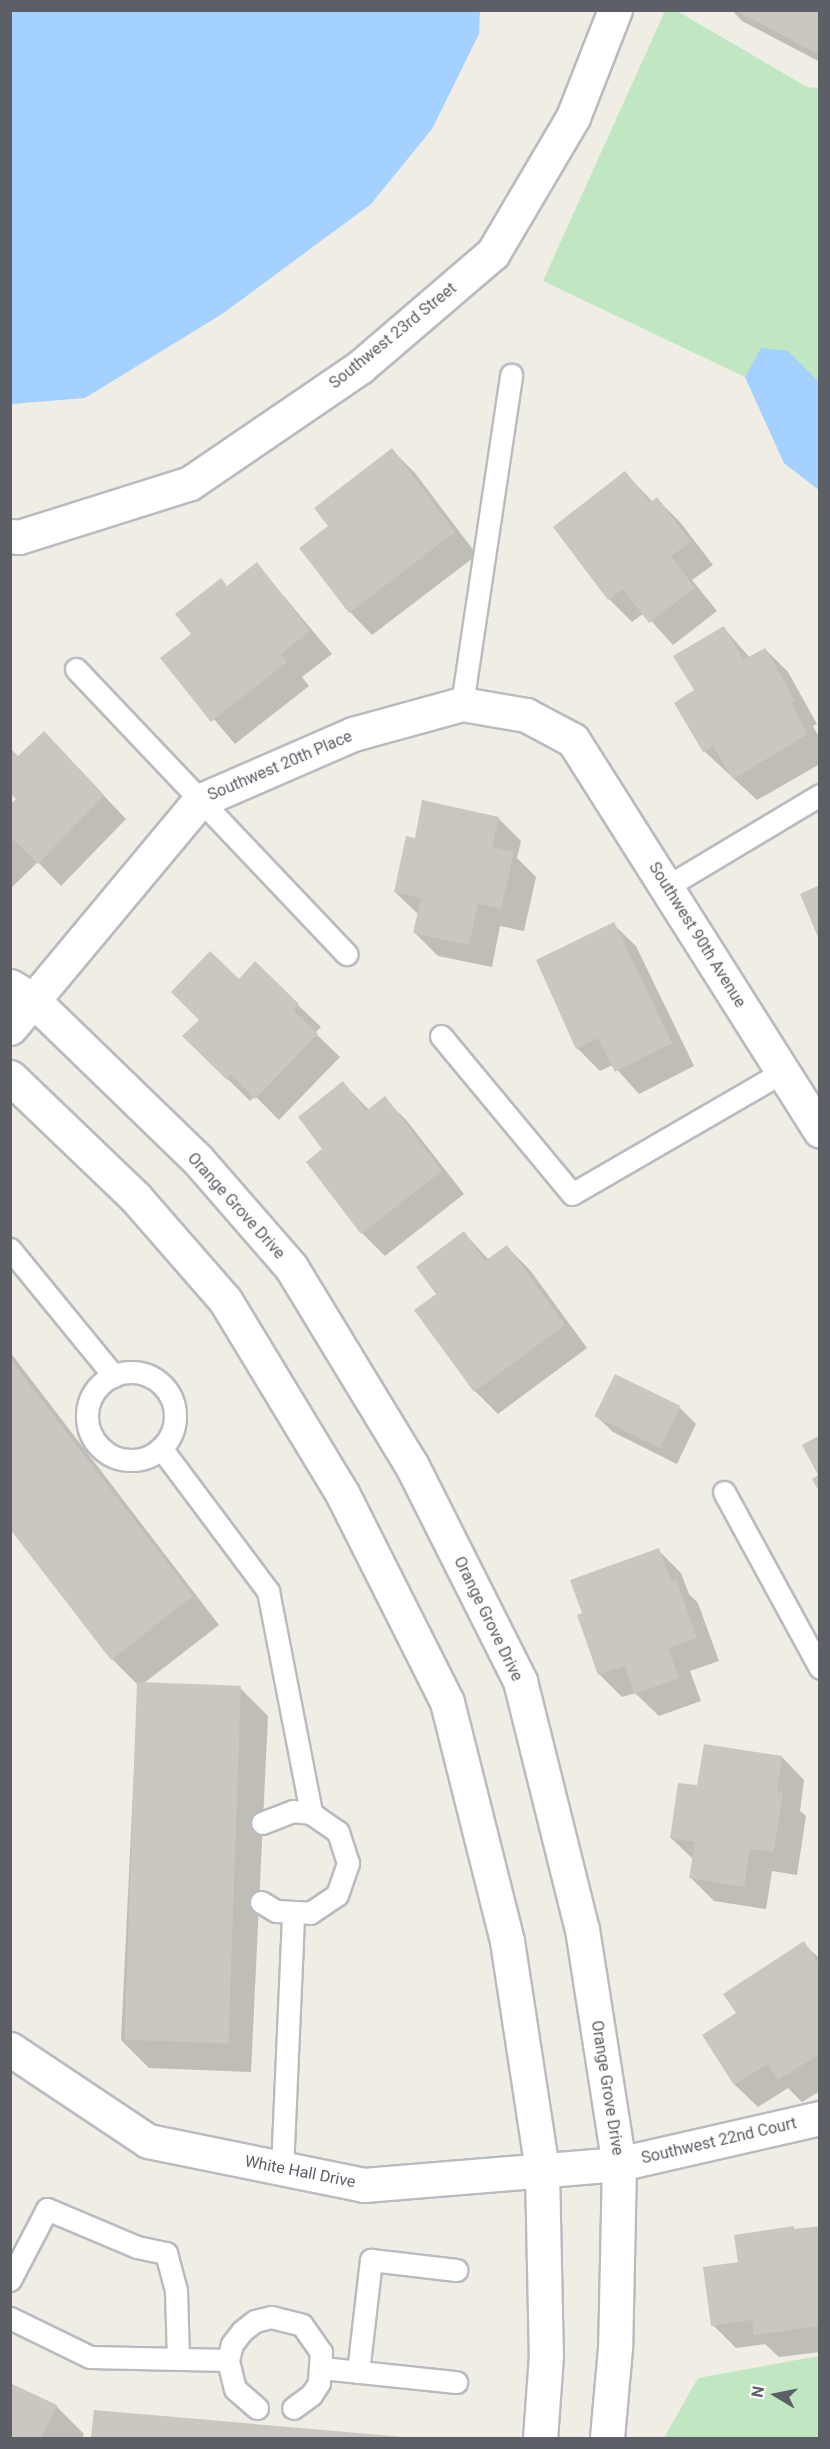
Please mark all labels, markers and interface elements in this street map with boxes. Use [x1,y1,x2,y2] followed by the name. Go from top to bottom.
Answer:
[326,279,460,393] street label: Southwest 23rd Street
[205,727,355,805] street label: Southwest 20th Place
[644,859,750,1011] street label: Southwest 90th Avenue
[183,1149,289,1263] street label: Orange Grove Drive
[449,1554,527,1684] street label: Orange Grove Drive
[587,2019,627,2157] street label: Orange Grove Drive
[640,2114,798,2168] street label: Southwest 22nd Court
[243,2152,357,2192] street label: White Hall Drive
[746,2365,806,2425] north arrow
[747,2385,768,2399] text: N

